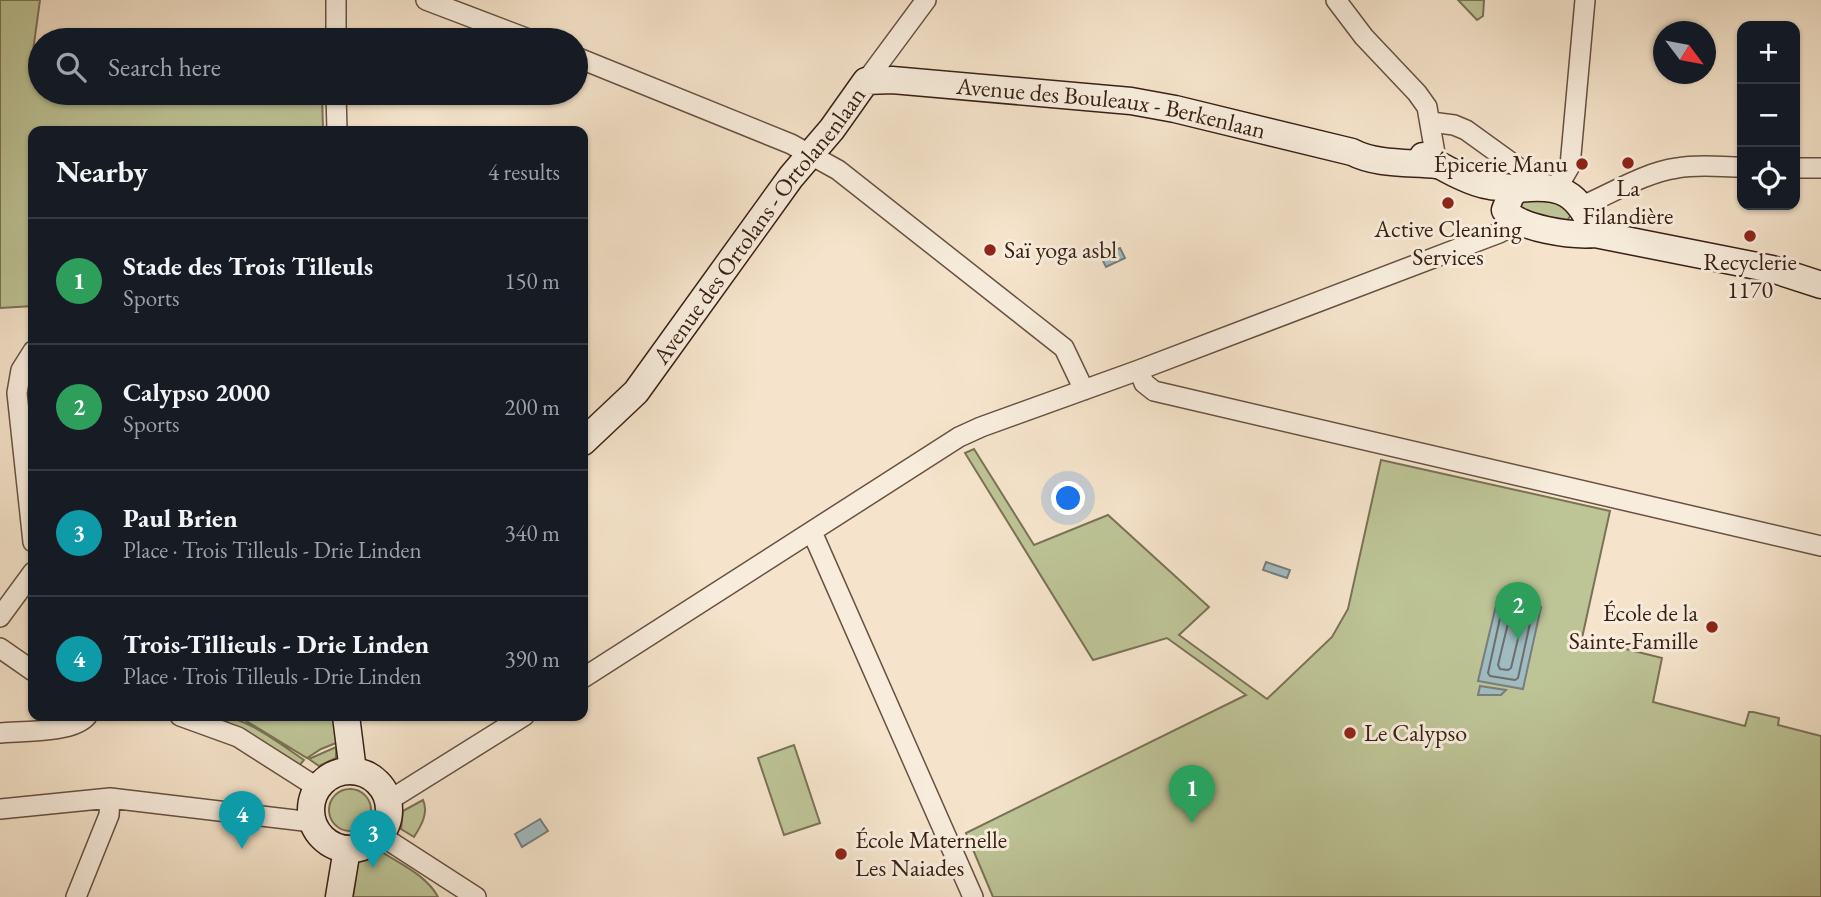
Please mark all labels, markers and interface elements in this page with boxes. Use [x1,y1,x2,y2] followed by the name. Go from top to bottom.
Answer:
[1653,21,1716,84] north arrow
[1737,21,1800,210] map controls
[1737,21,1800,84] button: +
[28,28,588,105] search box
[52,48,90,86] icon: search
[108,50,221,84] text: Search here
[954,70,1269,146] street label: Avenue des Bouleaux - Berkenlaan
[645,80,872,371] street label: Avenue des Ortolans - Ortolanenlaan
[1737,84,1800,147] button: −
[1737,147,1800,210] button: locate
[1433,148,1568,179] place label: Épicerie Manu
[56,152,148,191] text: Nearby
[1620,155,1636,171] marker: La Filandière
[1574,156,1590,172] marker: Épicerie Manu
[488,157,560,187] text: 4 results
[1583,172,1673,231] place label: La Filandière
[1440,195,1456,211] marker: Active Cleaning Services
[1373,213,1522,272] place label: Active Cleaning Services
[1742,228,1758,244] marker: Recyclerie 1170
[1004,234,1117,265] place label: Saï yoga asbl
[982,242,998,258] marker: Saï yoga asbl
[1703,246,1797,305] place label: Recyclerie 1170
[123,249,373,283] text: Stade des Trois Tilleuls
[73,266,85,296] text: 1
[504,266,560,296] text: 150 m
[123,283,179,313] text: Sports
[123,375,270,409] text: Calypso 2000
[73,392,85,422] text: 2
[504,392,560,422] text: 200 m
[123,409,179,439] text: Sports
[1051,481,1085,515] your location
[123,501,238,535] text: Paul Brien
[73,518,85,548] text: 3
[504,518,560,548] text: 340 m
[123,535,422,565] text: Place · Trois Tilleuls - Drie Linden
[1495,582,1541,640] pin: 2
[1569,597,1698,656] place label: École de la Sainte-Famille
[1704,619,1720,635] marker: École de la Sainte-Famille
[123,627,429,661] text: Trois-Tillieuls - Drie Linden
[73,644,85,674] text: 4
[504,644,560,674] text: 390 m
[123,661,422,691] text: Place · Trois Tilleuls - Drie Linden
[1364,717,1467,748] place label: Le Calypso
[1342,725,1358,741] marker: Le Calypso
[1169,765,1215,823] pin: 1
[219,791,265,849] pin: 4
[350,810,396,868] pin: 3
[855,824,1007,883] place label: École Maternelle Les Naiades
[833,846,849,862] marker: École Maternelle Les Naiades

